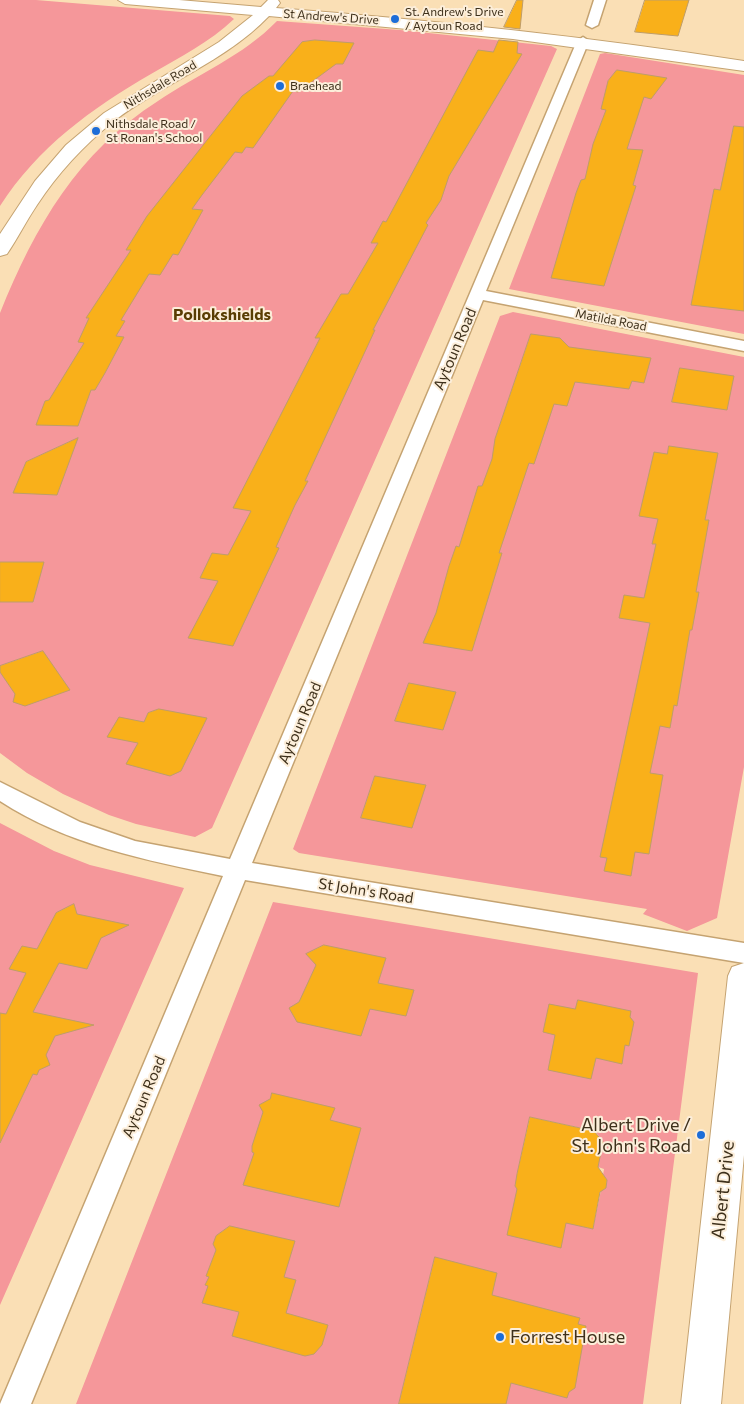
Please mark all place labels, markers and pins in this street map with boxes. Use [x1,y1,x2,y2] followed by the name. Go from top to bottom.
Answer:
[405,5,504,33] place label: St. Andrew's Drive / Aytoun Road
[389,13,401,25] marker: St. Andrew's Drive / Aytoun Road
[290,79,341,93] place label: Braehead
[274,80,286,92] marker: Braehead
[106,117,202,145] place label: Nithsdale Road / St Ronan's School
[90,125,102,137] marker: Nithsdale Road / St Ronan's School
[572,1114,691,1156] place label: Albert Drive / St. John's Road
[695,1129,707,1141] marker: Albert Drive / St. John's Road
[510,1326,625,1348] place label: Forrest House
[494,1331,506,1343] marker: Forrest House

